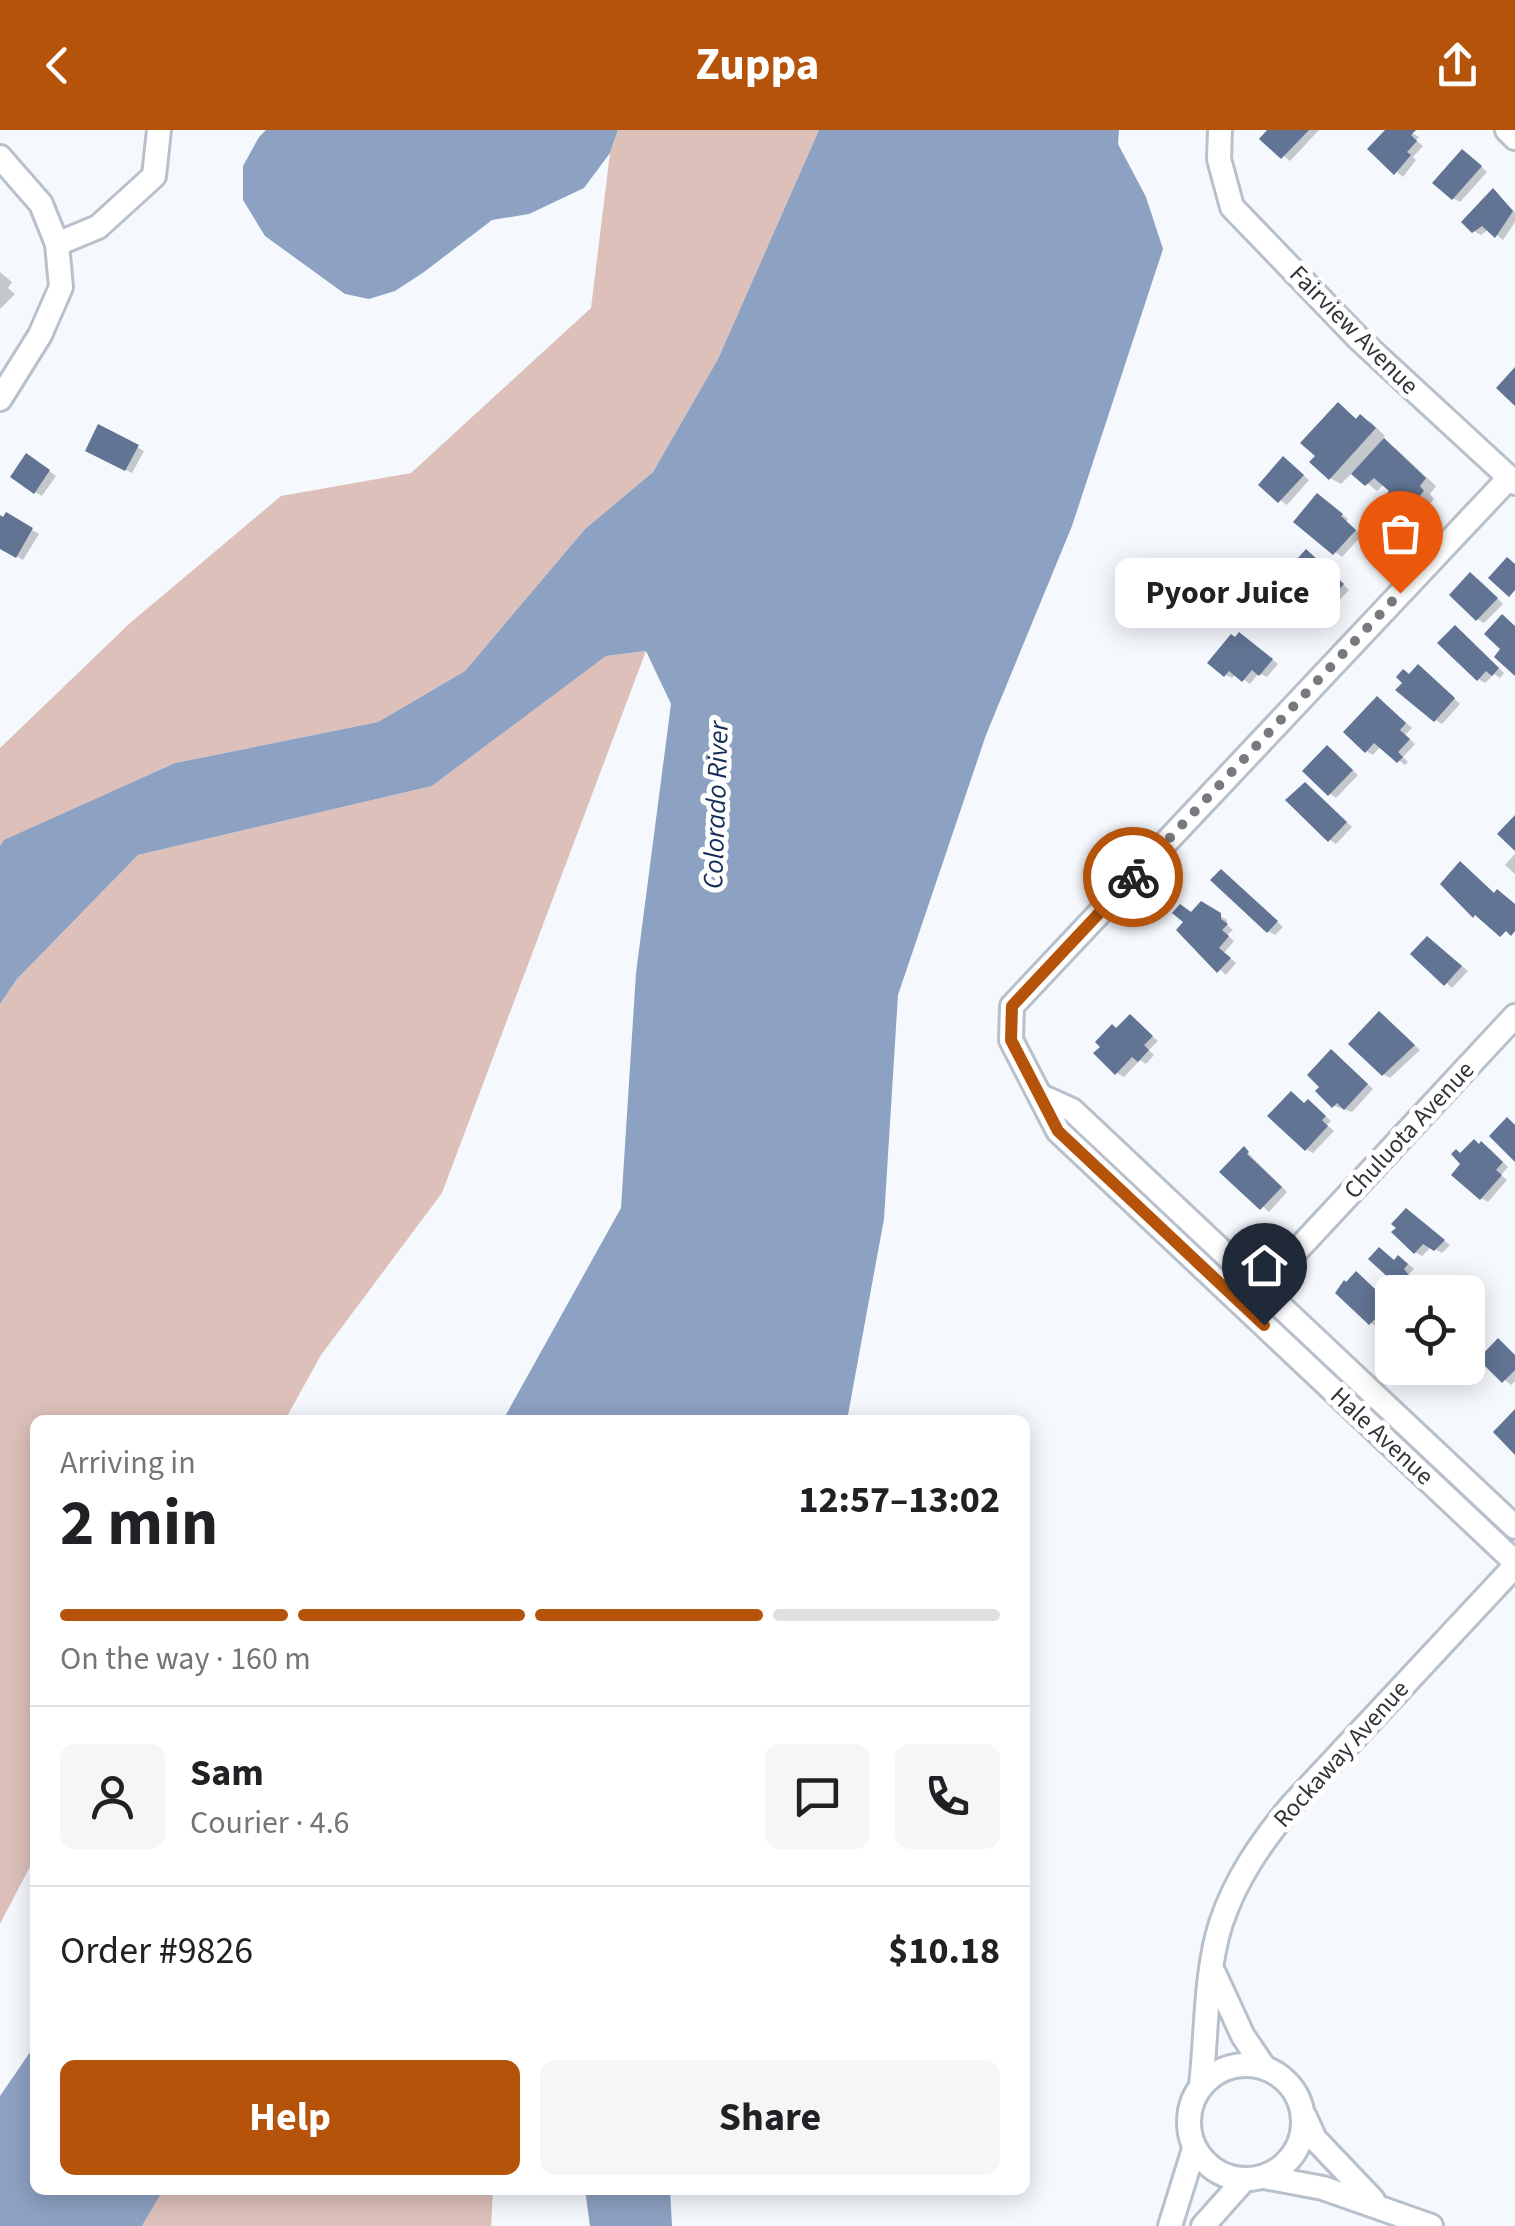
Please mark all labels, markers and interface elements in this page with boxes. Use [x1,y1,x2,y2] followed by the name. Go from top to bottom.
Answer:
[695,33,820,97] text: Zuppa
[30,38,85,93] icon: back
[1430,38,1485,93] icon: share
[1281,257,1427,403] street label: Fairview Avenue
[1358,491,1443,594] pin
[1373,506,1428,561] icon: bag
[1115,558,1340,628] callout: Pyoor Juice
[1145,570,1310,616] text: Pyoor Juice
[693,719,739,890] water label: Colorado River
[1083,827,1183,927] courier
[1106,850,1161,905] icon: bike
[1335,1053,1483,1207] street label: Chuluota Avenue
[1222,1223,1307,1326] pin
[1237,1238,1292,1293] icon: home
[1375,1275,1485,1385] map controls
[1375,1275,1485,1385] button: locate
[1322,1379,1442,1493] street label: Hale Avenue
[60,1440,196,1486] text: Arriving in
[798,1473,1000,1527] text: 12:57–13:02
[60,1477,218,1570] text: 2 min
[60,1636,311,1682] text: On the way · 160 m
[1265,1672,1417,1836] street label: Rockaway Avenue
[60,1744,165,1849] button: person
[765,1744,870,1849] button: chat
[895,1744,1000,1849] button: phone
[190,1746,264,1800] text: Sam
[190,1800,350,1846] text: Courier · 4.6
[60,1924,253,1978] text: Order #9826
[888,1924,1000,1978] text: $10.18
[60,2060,520,2175] button: Help
[540,2060,1000,2175] button: Share

